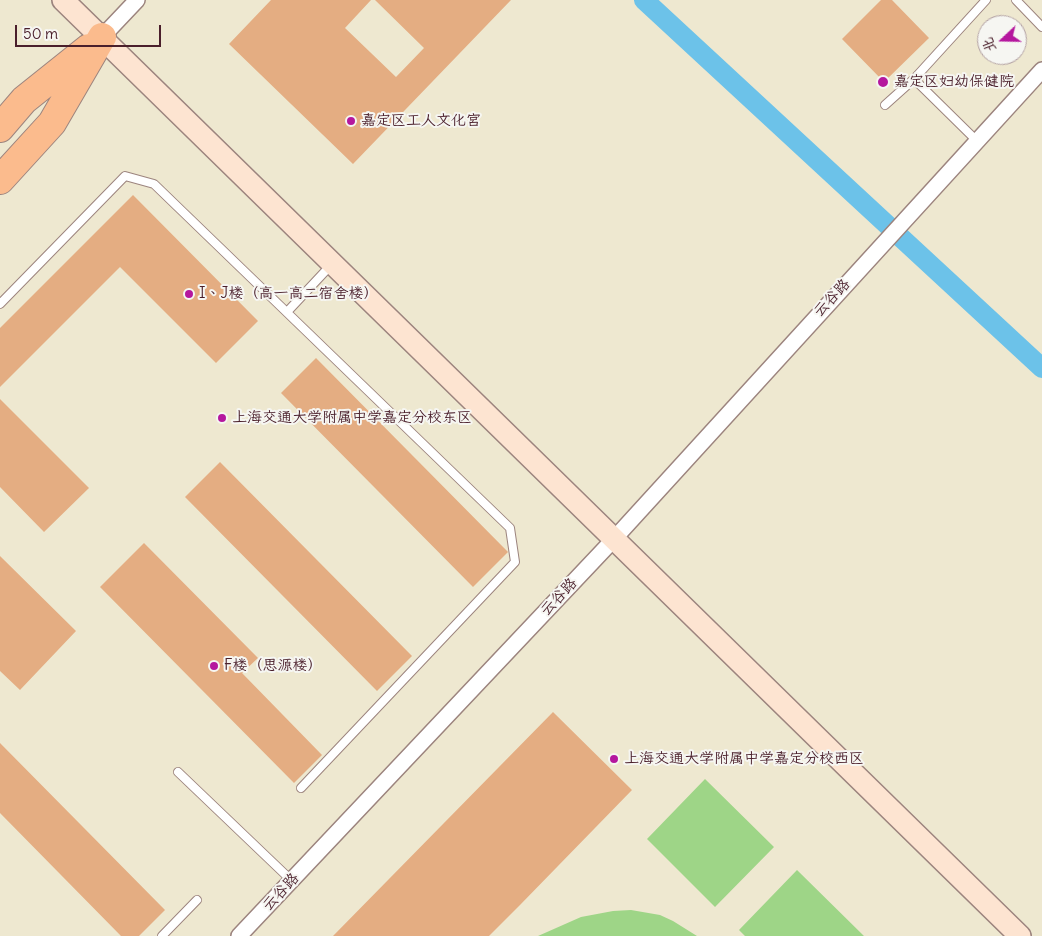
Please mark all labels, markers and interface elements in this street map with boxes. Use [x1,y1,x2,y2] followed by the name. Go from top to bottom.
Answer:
[18,15,164,47] scale bar
[977,15,1027,65] north arrow
[23,24,58,43] text: 50 m
[978,35,1000,55] text: 北
[894,73,1014,91] place label: 嘉定区妇幼保健院
[876,75,890,89] marker: 嘉定区妇幼保健院
[361,112,481,130] place label: 嘉定区工人文化宫
[345,115,357,127] marker: 嘉定区工人文化宫
[810,275,854,321] street label: 云谷路
[199,285,378,303] place label: I、J楼（高一高二宿舍楼）
[183,288,195,300] marker: I、J楼（高一高二宿舍楼）
[232,409,472,427] place label: 上海交通大学附属中学嘉定分校东区
[216,412,228,424] marker: 上海交通大学附属中学嘉定分校东区
[537,574,581,620] street label: 云谷路
[224,657,322,675] place label: F楼（思源楼）
[208,660,220,672] marker: F楼（思源楼）
[624,750,864,768] place label: 上海交通大学附属中学嘉定分校西区
[608,753,620,765] marker: 上海交通大学附属中学嘉定分校西区
[259,869,303,915] street label: 云谷路

